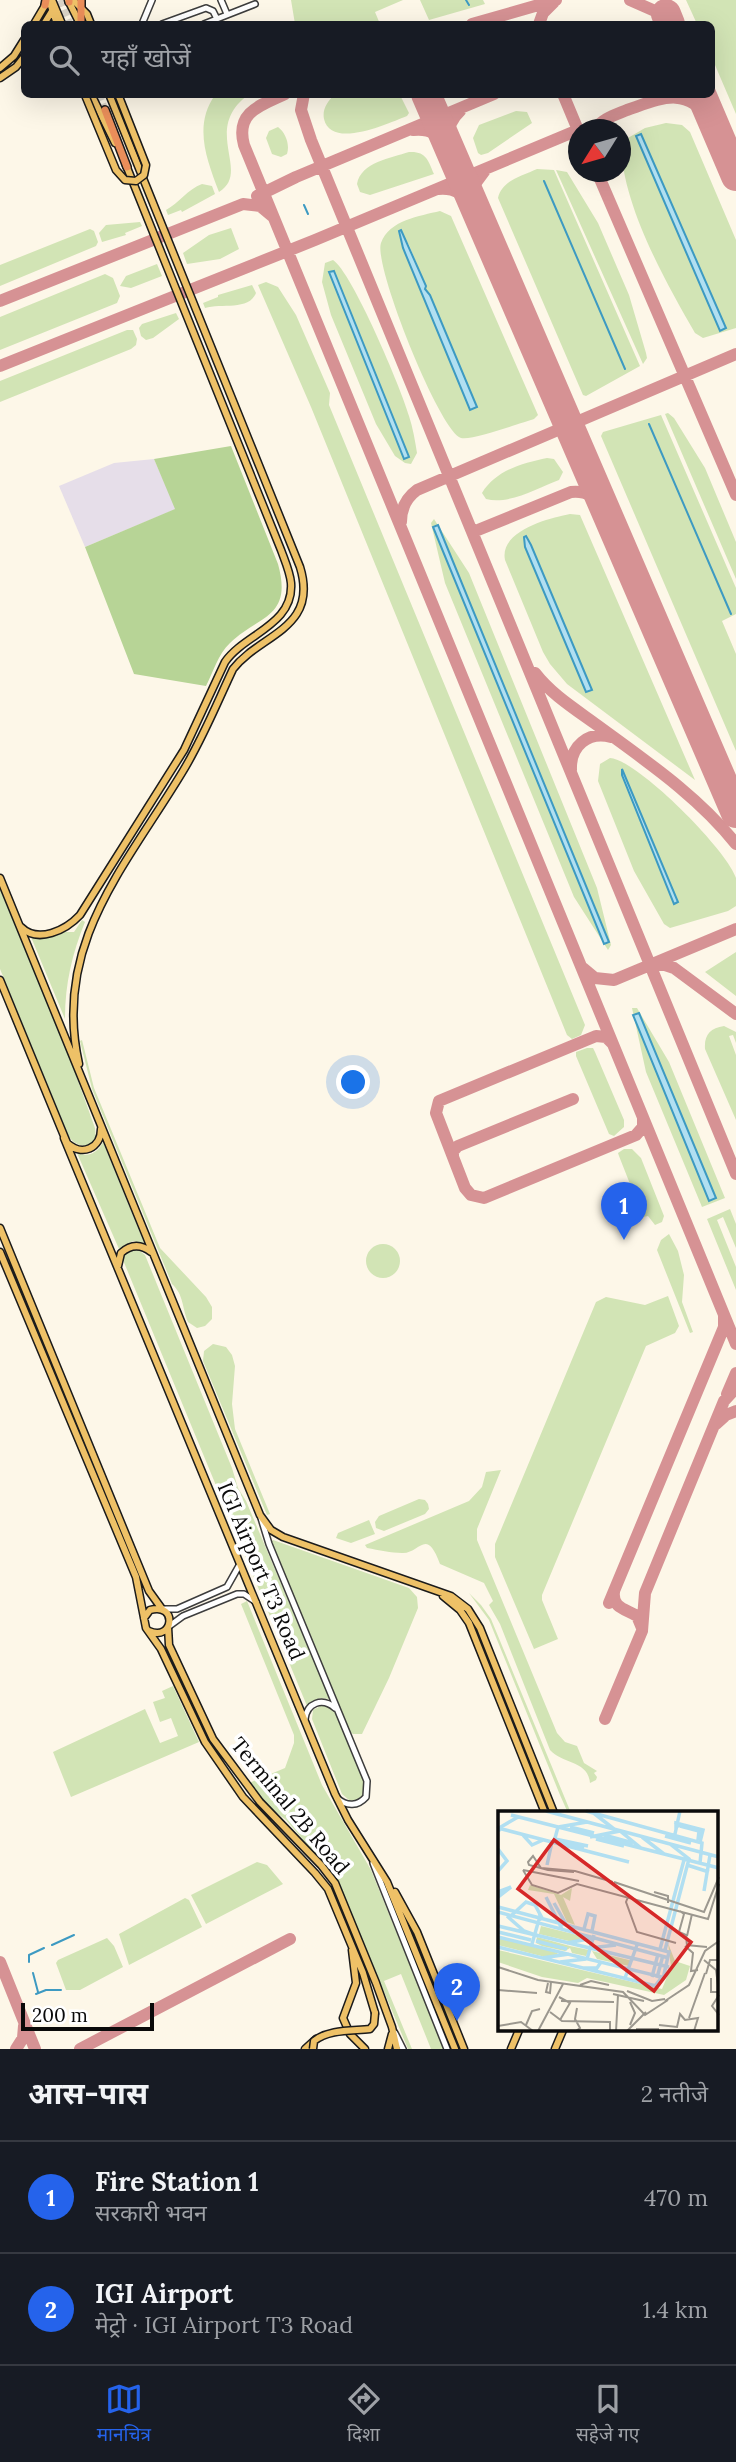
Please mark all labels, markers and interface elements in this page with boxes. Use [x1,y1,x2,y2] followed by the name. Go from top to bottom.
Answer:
[21,21,715,98] search box
[45,41,83,79] icon: search
[101,41,191,74] text: यहाँ खोजें
[568,119,631,182] north arrow
[336,1065,370,1099] your location
[601,1182,647,1240] pin: 1
[212,1478,311,1664] street label: IGI Airport T3 Road
[225,1732,356,1880] street label: Terminal 2B Road
[498,1811,718,2032] inset map
[434,1963,480,2021] pin: 2
[21,2000,154,2032] scale bar
[32,2003,88,2027] text: 200 m
[28,2074,148,2112] text: आस-पास
[641,2079,708,2108] text: 2 नतीजे
[95,2165,259,2198] text: Fire Station 1
[46,2183,56,2212] text: 1
[644,2183,708,2212] text: 470 m
[95,2198,207,2227] text: सरकारी भवन
[95,2277,233,2310] text: IGI Airport
[45,2295,57,2324] text: 2
[643,2295,708,2324] text: 1.4 km
[95,2310,353,2339] text: मेट्रो · IGI Airport T3 Road
[97,2380,151,2449] tab: मानचित्र
[345,2380,383,2449] tab: दिशा
[576,2380,639,2449] tab: सहेजे गए

